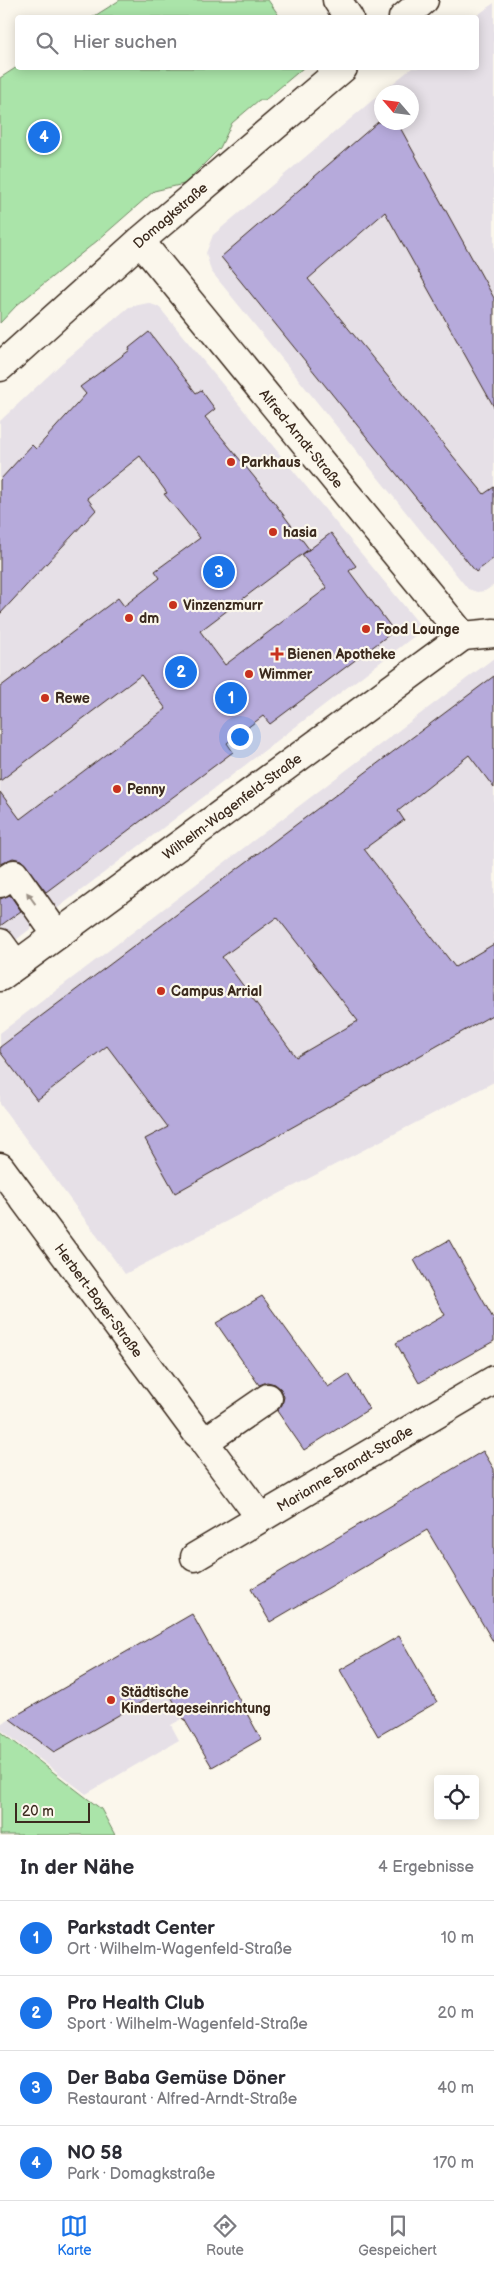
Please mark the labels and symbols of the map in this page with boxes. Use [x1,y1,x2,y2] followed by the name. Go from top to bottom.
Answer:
[374,85,419,130] north arrow
[28,118,60,156] pin: 4
[130,179,211,252] street label: Domagkstraße
[256,386,346,492] street label: Alfred-Arndt-Straße
[241,454,301,471] place label: Parkhaus
[225,456,237,468] marker: Parkhaus
[283,524,317,541] place label: hasia
[267,526,279,538] marker: hasia
[203,553,235,591] pin: 3
[183,597,263,614] place label: Vinzenzmurr
[167,599,179,611] marker: Vinzenzmurr
[139,610,159,627] place label: dm
[123,612,135,624] marker: dm
[376,621,459,638] place label: Food Lounge
[360,623,372,635] marker: Food Lounge
[287,646,396,663] place label: Bienen Apotheke
[271,648,283,660] marker: Bienen Apotheke
[165,653,197,691] pin: 2
[259,666,313,683] place label: Wimmer
[243,668,255,680] marker: Wimmer
[215,679,247,717] pin: 1
[55,690,90,707] place label: Rewe
[39,692,51,704] marker: Rewe
[227,724,253,750] your location
[159,750,305,863] street label: Wilhelm-Wagenfeld-Straße
[127,781,166,798] place label: Penny
[111,783,123,795] marker: Penny
[26,891,36,905] one-way arrow
[171,983,262,1000] place label: Campus Arrial
[155,985,167,997] marker: Campus Arrial
[51,1241,146,1361] street label: Herbert-Bayer-Straße
[274,1422,416,1516] street label: Marianne-Brandt-Straße
[121,1684,271,1717] place label: Städtische Kindertageseinrichtung
[105,1694,117,1706] marker: Städtische Kindertageseinrichtung
[15,1800,90,1823] scale bar

